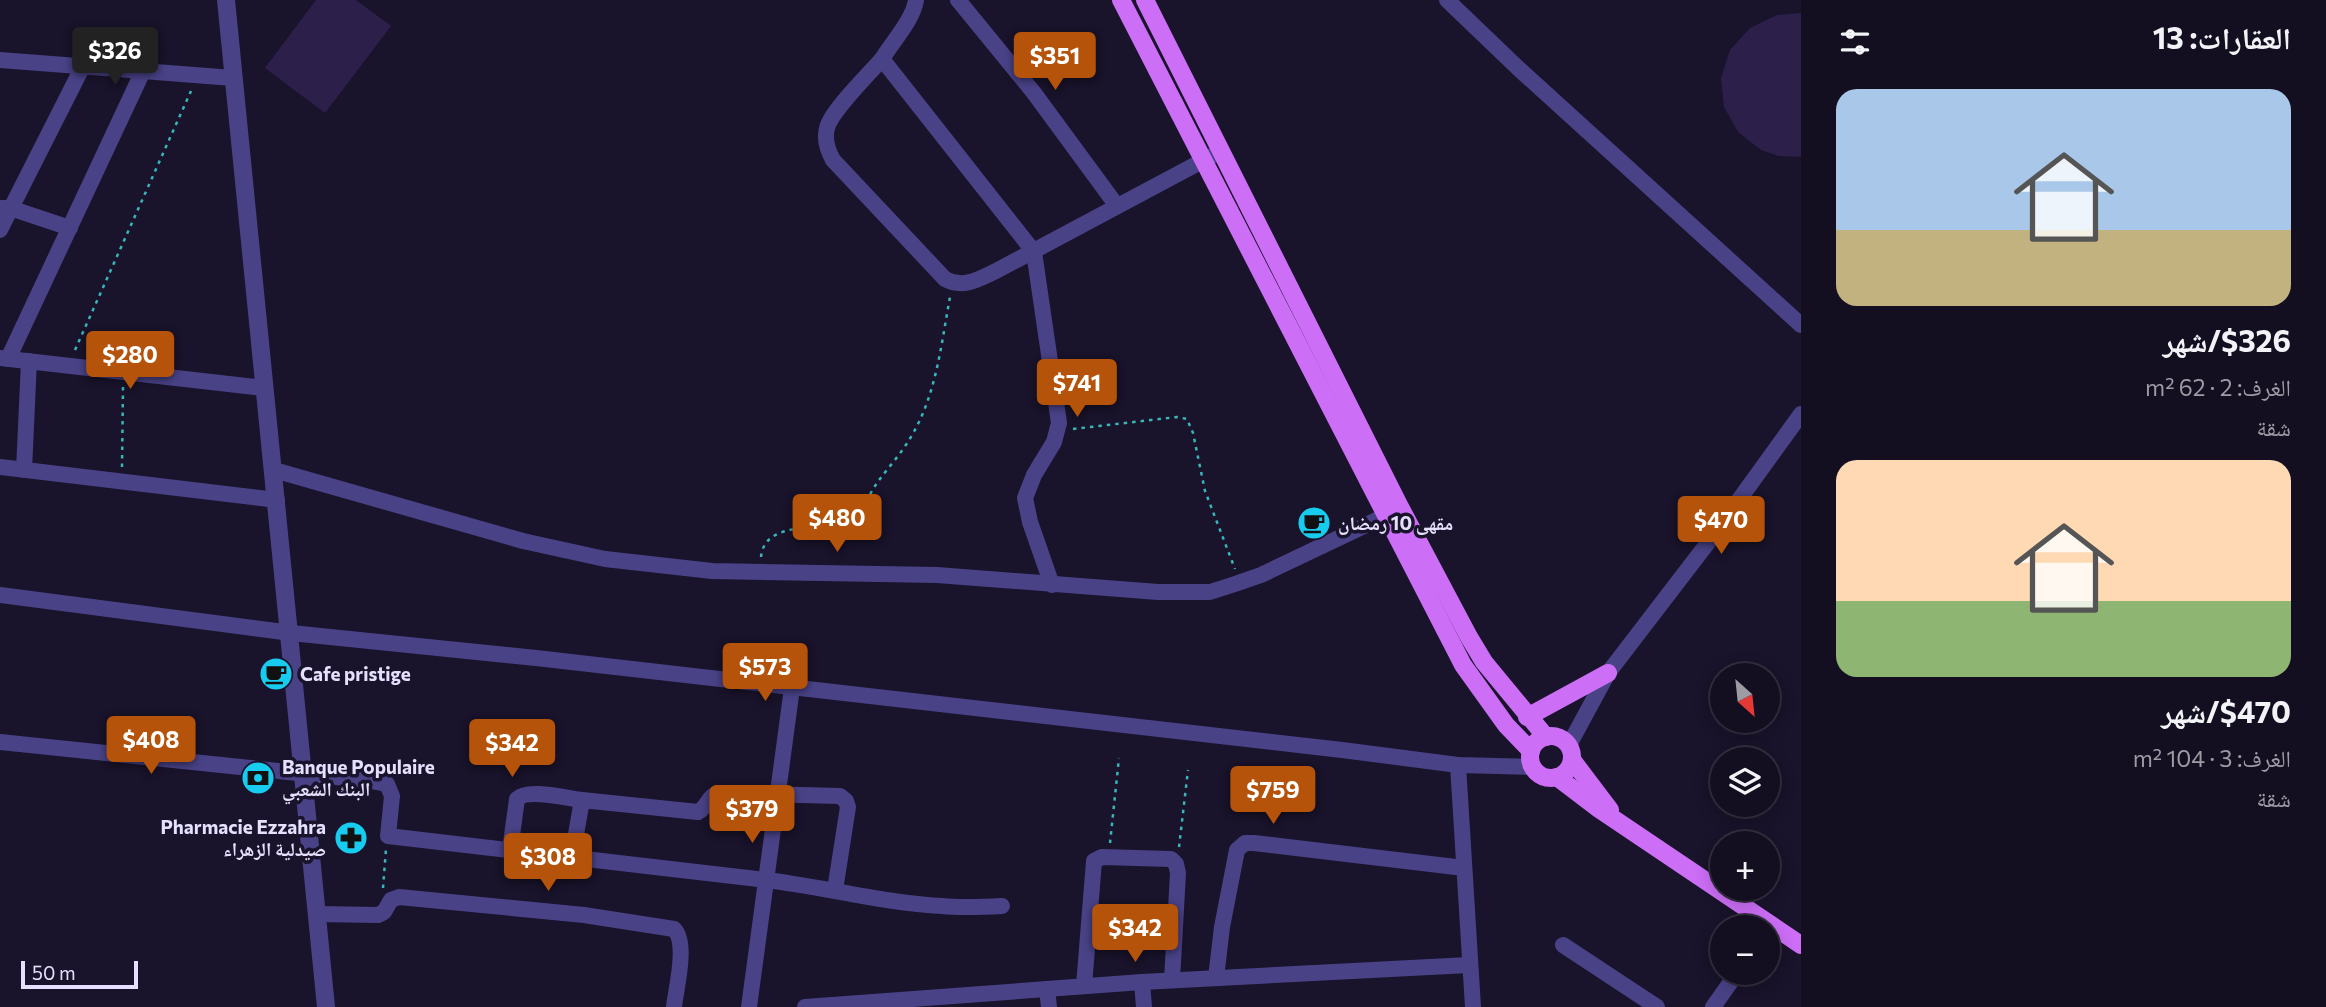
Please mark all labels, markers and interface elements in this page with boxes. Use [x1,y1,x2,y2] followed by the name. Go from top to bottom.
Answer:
[2153,18,2291,55] text: العقارات: 13
[1836,23,1874,61] icon: filters
[74,28,156,87] pin: $326
[1014,32,1096,92] pin: $351
[88,36,142,64] text: $326
[1030,41,1080,69] text: $351
[2001,134,2127,260] icon: home
[2163,321,2291,358] text: $326/شهر
[89,332,171,391] pin: $280
[102,340,158,368] text: $280
[1036,360,1118,419] pin: $741
[1053,368,1101,396] text: $741
[2145,373,2291,401] text: الغرف: 2 · 62 m²
[2257,413,2291,441] text: شقة
[796,494,878,554] pin: $480
[1680,496,1762,556] pin: $470
[809,503,865,531] text: $480
[1295,504,1333,542] cafe icon: مقهى 10 رمضان
[1694,505,1748,533] text: $470
[2001,505,2127,631] icon: home
[1338,511,1453,535] place label: مقهى 10 رمضان
[724,644,806,703] pin: $573
[739,652,791,680] text: $573
[257,655,295,693] cafe icon: Cafe pristige
[300,662,411,685] place label: Cafe pristige
[1710,663,1780,733] north arrow
[1710,663,1780,985] map controls
[2161,692,2291,729] text: $470/شهر
[110,716,192,776] pin: $408
[471,720,553,779] pin: $342
[123,725,179,753] text: $408
[485,728,539,756] text: $342
[2133,744,2291,772] text: الغرف: 3 · 104 m²
[1710,747,1780,817] button: layers
[282,755,435,805] place label: Banque Populaire البنك الشعبي
[239,759,277,797] bank icon: Banque Populaire البنك الشعبي
[1232,766,1314,826] pin: $759
[1246,775,1300,803] text: $759
[2257,784,2291,812] text: شقة
[711,786,793,845] pin: $379
[725,794,779,822] text: $379
[161,815,326,861] place label: Pharmacie Ezzahra صيدلية الزهراء
[332,819,370,857] pharmacy icon: Pharmacie Ezzahra صيدلية الزهراء
[1710,831,1780,901] button: +
[507,834,589,893] pin: $308
[520,842,576,870] text: $308
[1094,904,1176,964] pin: $342
[1108,913,1162,941] text: $342
[1710,915,1780,985] button: −
[21,958,138,990] scale bar
[32,961,76,984] text: 50 m

